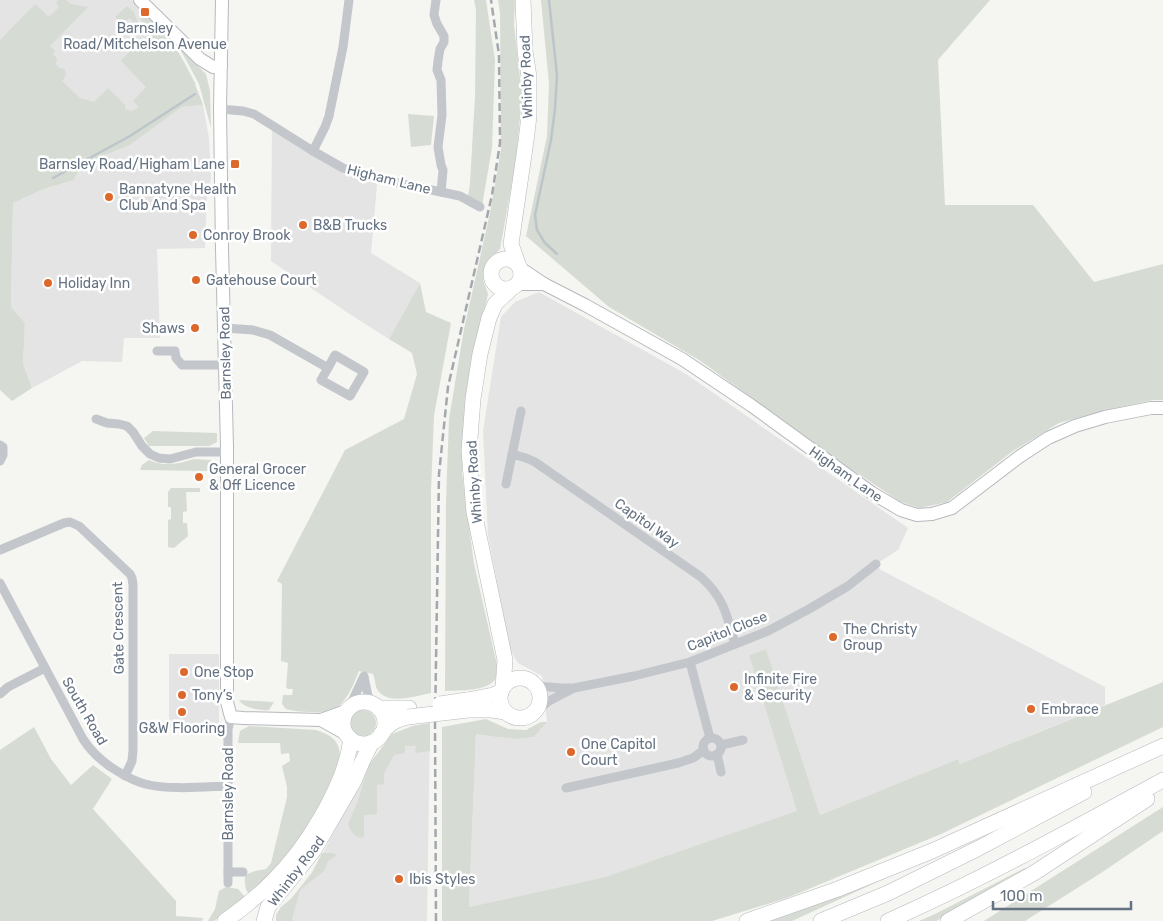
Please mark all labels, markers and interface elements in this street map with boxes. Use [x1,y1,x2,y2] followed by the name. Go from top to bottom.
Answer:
[139,6,151,18] marker: Barnsley Road/Mitchelson Avenue
[63,20,227,53] place label: Barnsley Road/Mitchelson Avenue
[517,35,536,119] street label: Whinby Road
[39,156,225,173] place label: Barnsley Road/Higham Lane
[229,158,241,170] marker: Barnsley Road/Higham Lane
[345,161,433,198] street label: Higham Lane
[119,181,237,214] place label: Bannatyne Health Club And Spa
[103,191,115,203] marker: Bannatyne Health Club And Spa
[313,217,387,234] place label: B&B Trucks
[297,219,309,231] marker: B&B Trucks
[203,227,291,244] place label: Conroy Brook
[187,229,199,241] marker: Conroy Brook
[206,272,317,289] place label: Gatehouse Court
[190,274,202,286] marker: Gatehouse Court
[58,275,130,292] place label: Holiday Inn
[42,277,54,289] marker: Holiday Inn
[216,306,235,400] street label: Barnsley Road
[142,320,185,337] place label: Shaws
[189,322,201,334] marker: Shaws
[463,440,486,524] street label: Whinby Road
[806,443,886,506] street label: Higham Lane
[209,461,307,494] place label: General Grocer & Off Licence
[193,471,205,483] marker: General Grocer & Off Licence
[611,495,683,552] street label: Capitol Way
[109,581,128,675] street label: Gate Crescent
[685,608,770,655] street label: Capitol Close
[843,621,918,654] place label: The Christy Group
[827,631,839,643] marker: The Christy Group
[194,664,254,681] place label: One Stop
[178,666,190,678] marker: One Stop
[744,671,817,704] place label: Infinite Fire & Security
[58,674,111,748] street label: South Road
[728,681,740,693] marker: Infinite Fire & Security
[192,687,233,704] place label: Tony’s
[176,689,188,701] marker: Tony’s
[1041,701,1099,718] place label: Embrace
[1025,703,1037,715] marker: Embrace
[176,706,188,718] marker: G&W Flooring
[139,720,225,737] place label: G&W Flooring
[581,736,656,769] place label: One Capitol Court
[565,746,577,758] marker: One Capitol Court
[220,748,237,840] street label: Barnsley Road
[264,833,328,910] street label: Whinby Road
[409,871,475,888] place label: Ibis Styles
[393,873,405,885] marker: Ibis Styles
[993,878,1130,910] scale bar
[1000,887,1042,905] text: 100 m

